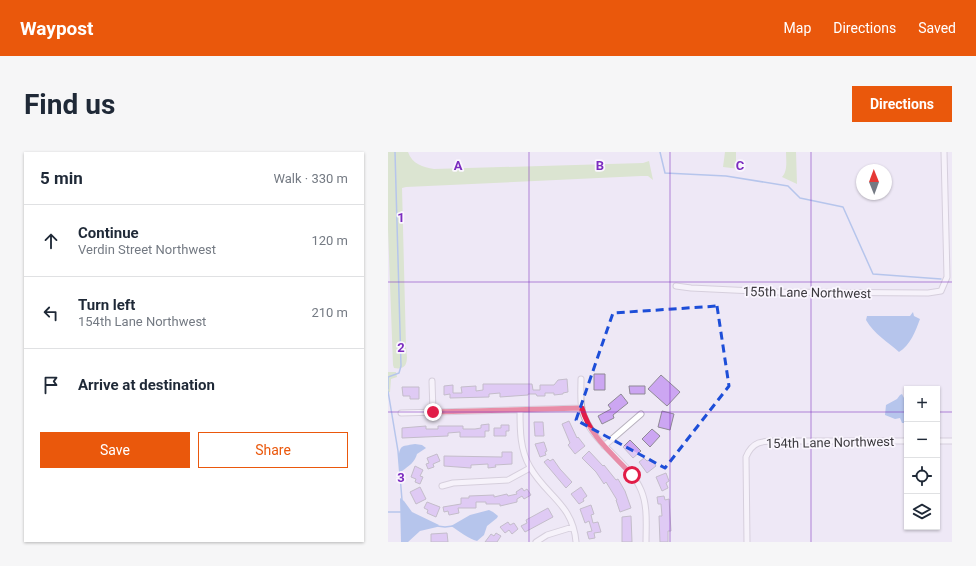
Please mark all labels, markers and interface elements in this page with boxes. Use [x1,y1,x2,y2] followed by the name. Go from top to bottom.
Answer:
[20,17,94,40] text: Waypost
[784,20,811,36] text: Map
[833,20,896,36] text: Directions
[918,20,956,36] text: Saved
[852,86,952,122] button: Directions
[24,88,115,121] text: Find us
[454,158,463,173] text: A
[596,158,604,173] text: B
[736,158,745,173] text: C
[856,164,892,200] north arrow
[40,168,83,188] text: 5 min
[273,171,348,186] text: Walk · 330 m
[397,210,405,225] text: 1
[78,224,139,242] text: Continue
[40,230,62,252] icon: ahead
[311,233,348,248] text: 120 m
[78,242,216,257] text: Verdin Street Northwest
[743,284,871,301] street label: 155th Lane Northwest
[78,296,135,314] text: Turn left
[40,302,62,324] icon: left
[311,305,348,320] text: 210 m
[78,314,206,329] text: 154th Lane Northwest
[397,340,405,355] text: 2
[40,374,62,396] icon: arrive
[78,376,215,394] text: Arrive at destination
[904,386,940,530] map controls
[904,386,940,422] button: +
[424,403,442,421] route end
[904,422,940,458] button: −
[40,432,190,468] button: Save
[198,432,348,468] button: Share
[766,434,894,451] street label: 154th Lane Northwest
[904,458,940,494] button: locate
[623,466,641,484] route start
[397,470,405,485] text: 3
[904,494,940,530] button: layers

